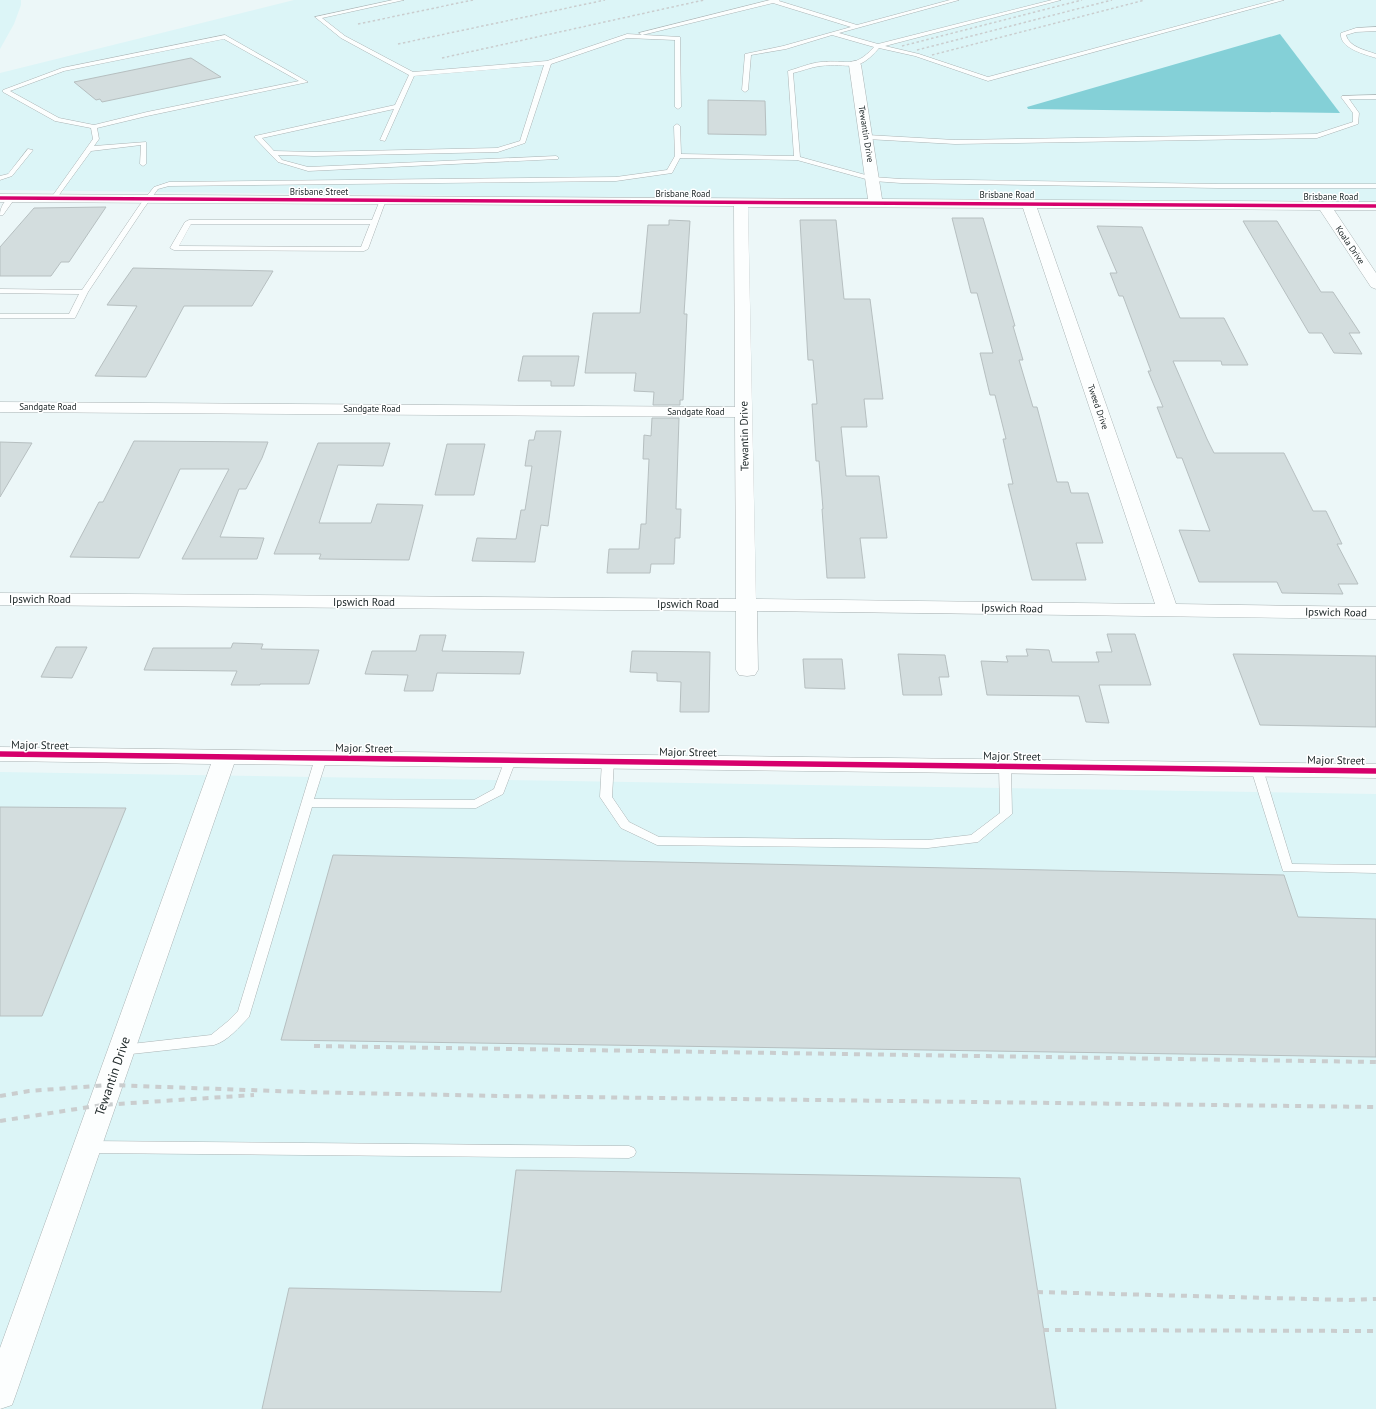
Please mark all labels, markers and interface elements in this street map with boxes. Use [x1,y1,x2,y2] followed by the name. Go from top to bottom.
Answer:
[857,105,876,163] street label: Tewantin Drive
[290,186,348,197] street label: Brisbane Street
[656,188,711,199] street label: Brisbane Road
[980,189,1035,200] street label: Brisbane Road
[1304,191,1359,202] street label: Brisbane Road
[1334,223,1368,266] street label: Koala Drive
[1086,383,1111,431] street label: Tweed Drive
[736,400,752,471] street label: Tewantin Drive
[19,401,77,412] street label: Sandgate Road
[343,403,401,414] street label: Sandgate Road
[667,406,725,417] street label: Sandgate Road
[9,592,71,606] street label: Ipswich Road
[333,595,395,609] street label: Ipswich Road
[657,597,719,611] street label: Ipswich Road
[981,600,1043,616] street label: Ipswich Road
[1305,604,1367,620] street label: Ipswich Road
[11,737,69,753] street label: Major Street
[335,740,393,756] street label: Major Street
[659,744,717,760] street label: Major Street
[983,748,1041,764] street label: Major Street
[1307,752,1365,768] street label: Major Street
[91,1034,134,1118] street label: Tewantin Drive

